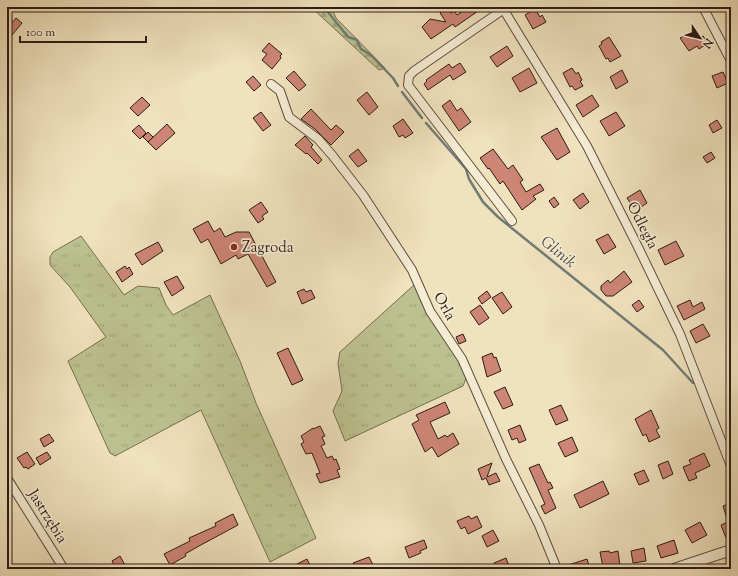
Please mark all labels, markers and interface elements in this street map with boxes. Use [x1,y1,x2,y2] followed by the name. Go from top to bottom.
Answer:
[20,18,146,44] scale bar
[680,18,720,58] north arrow
[26,24,55,42] text: 100 m
[698,34,717,52] text: N
[621,198,663,253] street label: Odległa
[535,231,580,274] water label: Glinik
[242,238,294,259] place label: Zagroda
[229,242,239,252] marker: Zagroda
[427,289,460,325] street label: Orla
[21,485,72,548] street label: Jastrzębia

